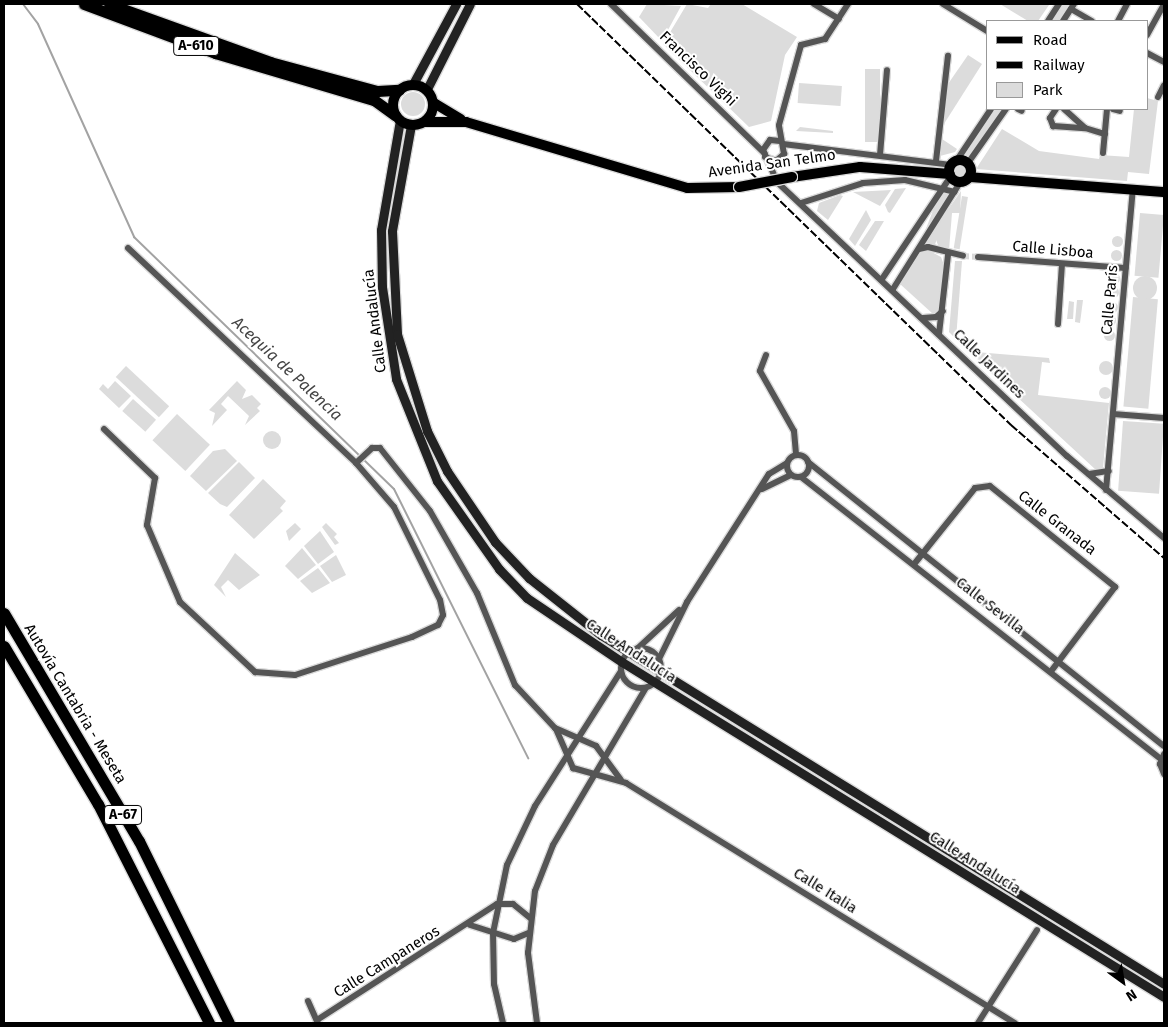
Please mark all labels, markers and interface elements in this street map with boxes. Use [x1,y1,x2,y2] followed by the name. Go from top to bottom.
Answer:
[986,20,1148,110] legend
[656,28,740,110] street label: Francisco Vighi
[1033,31,1068,49] text: Road
[172,34,220,58] road number: A-610
[1033,56,1085,74] text: Railway
[1033,81,1063,99] text: Park
[707,146,837,182] street label: Avenida San Telmo
[1012,237,1094,263] street label: Calle Lisboa
[1098,264,1122,336] street label: Calle París
[360,268,390,374] street label: Calle Andalucía
[228,313,346,425] water label: Acequia de Palencia
[950,325,1028,403] street label: Calle Jardines
[1014,487,1100,559] street label: Calle Granada
[952,574,1028,638] street label: Calle Sevilla
[582,615,680,687] street label: Calle Andalucía
[20,621,130,787] street label: Autovía Cantabria - Meseta
[103,804,143,826] road number: A-67
[926,828,1024,898] street label: Calle Andalucía
[790,864,860,918] street label: Calle Italia
[331,922,443,1002] street label: Calle Campaneros
[1098,957,1148,1007] north arrow
[1123,985,1140,1005] text: N

